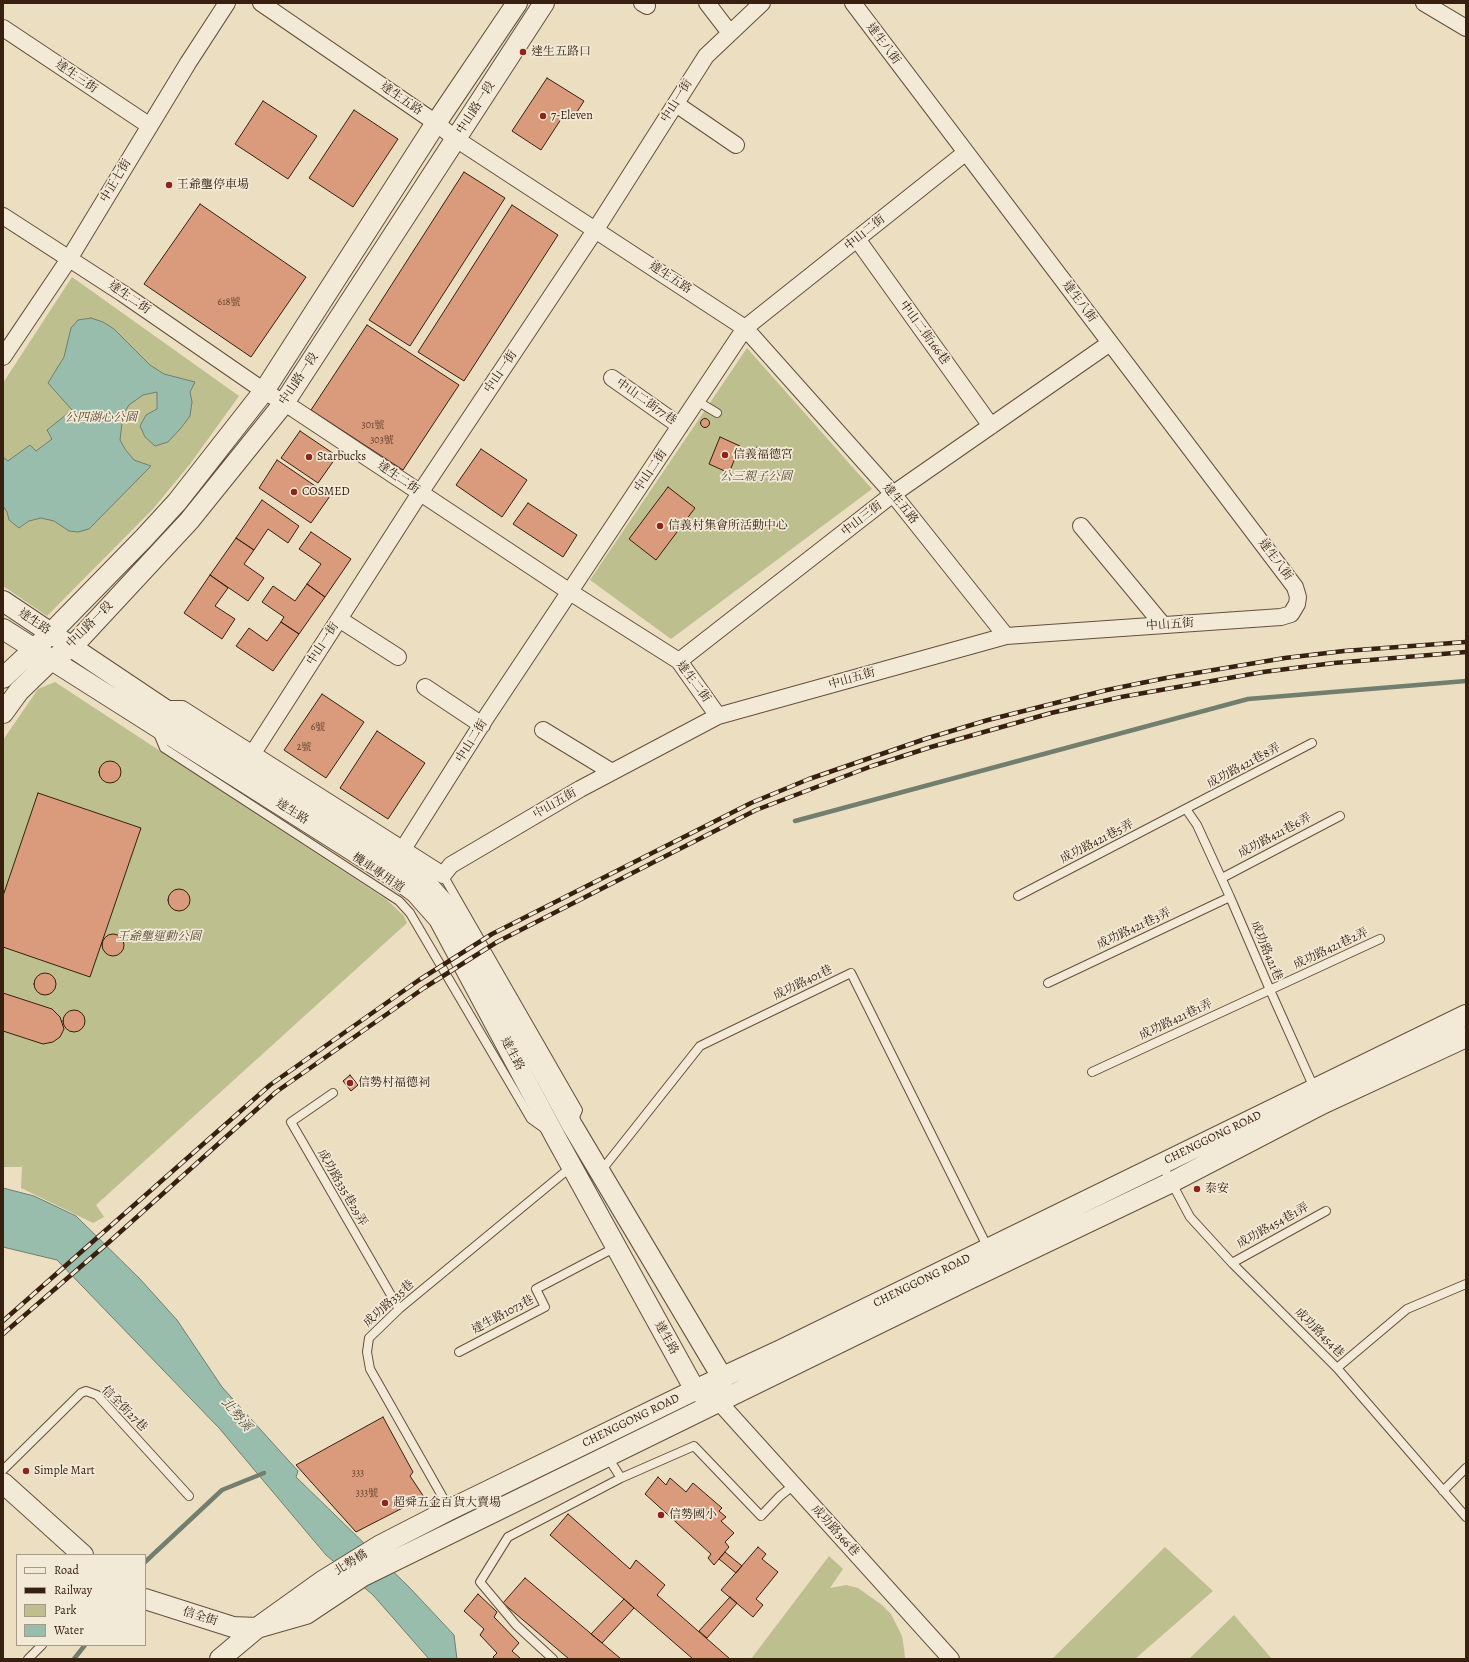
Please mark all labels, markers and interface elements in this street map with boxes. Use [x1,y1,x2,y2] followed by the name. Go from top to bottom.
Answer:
[863,20,903,68] street label: 達生八街
[531,45,591,59] place label: 達生五路口
[518,47,528,57] marker: 達生五路口
[52,58,100,96] street label: 達生三街
[658,77,696,125] street label: 中山一街
[454,79,498,137] street label: 中山路一段
[377,80,425,118] street label: 達生五路
[551,109,593,123] place label: 7-Eleven
[538,111,548,121] marker: 7-Eleven
[97,157,135,205] street label: 中正七街
[177,178,249,192] place label: 王爺壟停車場
[164,180,174,190] marker: 王爺壟停車場
[842,212,888,254] street label: 中山二街
[646,259,694,297] street label: 達生五路
[1059,278,1099,326] street label: 達生八街
[105,279,153,317] street label: 達生二街
[218,297,240,309] house number: 618號
[896,298,952,368] street label: 中山二街166巷
[482,348,520,396] street label: 中山一街
[276,350,322,408] street label: 中山路一段
[613,376,679,428] street label: 中山二街77巷
[65,411,137,425] park label: 公四湖心公園
[362,420,384,432] house number: 301號
[370,435,394,447] house number: 303號
[632,447,670,495] street label: 中山二街
[733,448,793,462] place label: 信義福德宮
[317,450,366,464] place label: Starbucks
[720,450,730,460] marker: 信義福德宮
[304,452,314,462] marker: Starbucks
[374,459,422,497] street label: 達生二街
[720,470,792,484] park label: 公三親子公園
[879,481,921,527] street label: 達生五路
[302,485,350,499] place label: COSMED
[289,487,299,497] marker: COSMED
[839,499,885,539] street label: 中山三街
[668,519,788,533] place label: 信義村集會所活動中心
[655,521,665,531] marker: 信義村集會所活動中心
[1255,536,1295,584] street label: 達生八街
[64,599,116,651] street label: 中山路一段
[15,606,53,638] street label: 達生路
[1146,616,1194,634] street label: 中山五街
[304,620,342,668] street label: 中山一街
[673,658,713,706] street label: 達生二街
[827,665,877,693] street label: 中山五街
[453,717,491,765] street label: 中山二街
[311,722,325,734] house number: 6號
[1205,741,1283,791] street label: 成功路421巷8弄
[297,742,311,754] house number: 2號
[531,786,579,822] street label: 中山五街
[273,796,311,828] street label: 達生路
[1236,811,1314,861] street label: 成功路421巷6弄
[1058,817,1136,867] street label: 成功路421巷5弄
[349,850,407,896] street label: 機車專用道
[1095,906,1173,952] street label: 成功路421巷3弄
[1247,919,1285,983] street label: 成功路421巷
[1291,925,1371,973] street label: 成功路421巷2弄
[117,930,201,944] park label: 王爺壟運動公園
[771,963,835,1003] street label: 成功路401巷
[1137,997,1215,1043] street label: 成功路421巷1弄
[497,1035,527,1073] street label: 達生路
[358,1076,430,1090] place label: 信勢村福德祠
[345,1078,355,1088] marker: 信勢村福德祠
[1162,1108,1264,1168] street label: CHENGGONG ROAD
[314,1147,370,1229] street label: 成功路335巷29弄
[1205,1182,1229,1196] place label: 泰安
[1192,1184,1202,1194] marker: 泰安
[1234,1200,1312,1252] street label: 成功路454巷1弄
[871,1251,973,1311] street label: CHENGGONG ROAD
[361,1278,417,1330] street label: 成功路335巷
[469,1293,537,1337] street label: 達生路1073巷
[1291,1305,1347,1361] street label: 成功路454巷
[651,1319,681,1357] street label: 達生路
[98,1383,150,1435] street label: 信全街27巷
[580,1391,682,1451] street label: CHENGGONG ROAD
[217,1395,255,1435] water label: 北勢溪
[34,1464,95,1478] place label: Simple Mart
[21,1466,31,1476] marker: Simple Mart
[352,1468,364,1480] house number: 333
[356,1488,378,1500] house number: 333號
[393,1496,501,1510] place label: 超舜五金百貨大賣場
[380,1498,390,1508] marker: 超舜五金百貨大賣場
[808,1502,862,1560] street label: 成功路366巷
[669,1508,717,1522] place label: 信勢國小
[656,1510,666,1520] marker: 信勢國小
[332,1547,370,1579] street label: 北勢橋
[16,1554,146,1646] legend
[54,1562,79,1578] text: Road
[54,1582,92,1598] text: Railway
[54,1602,77,1618] text: Park
[181,1605,219,1629] street label: 信全街
[54,1622,84,1638] text: Water

